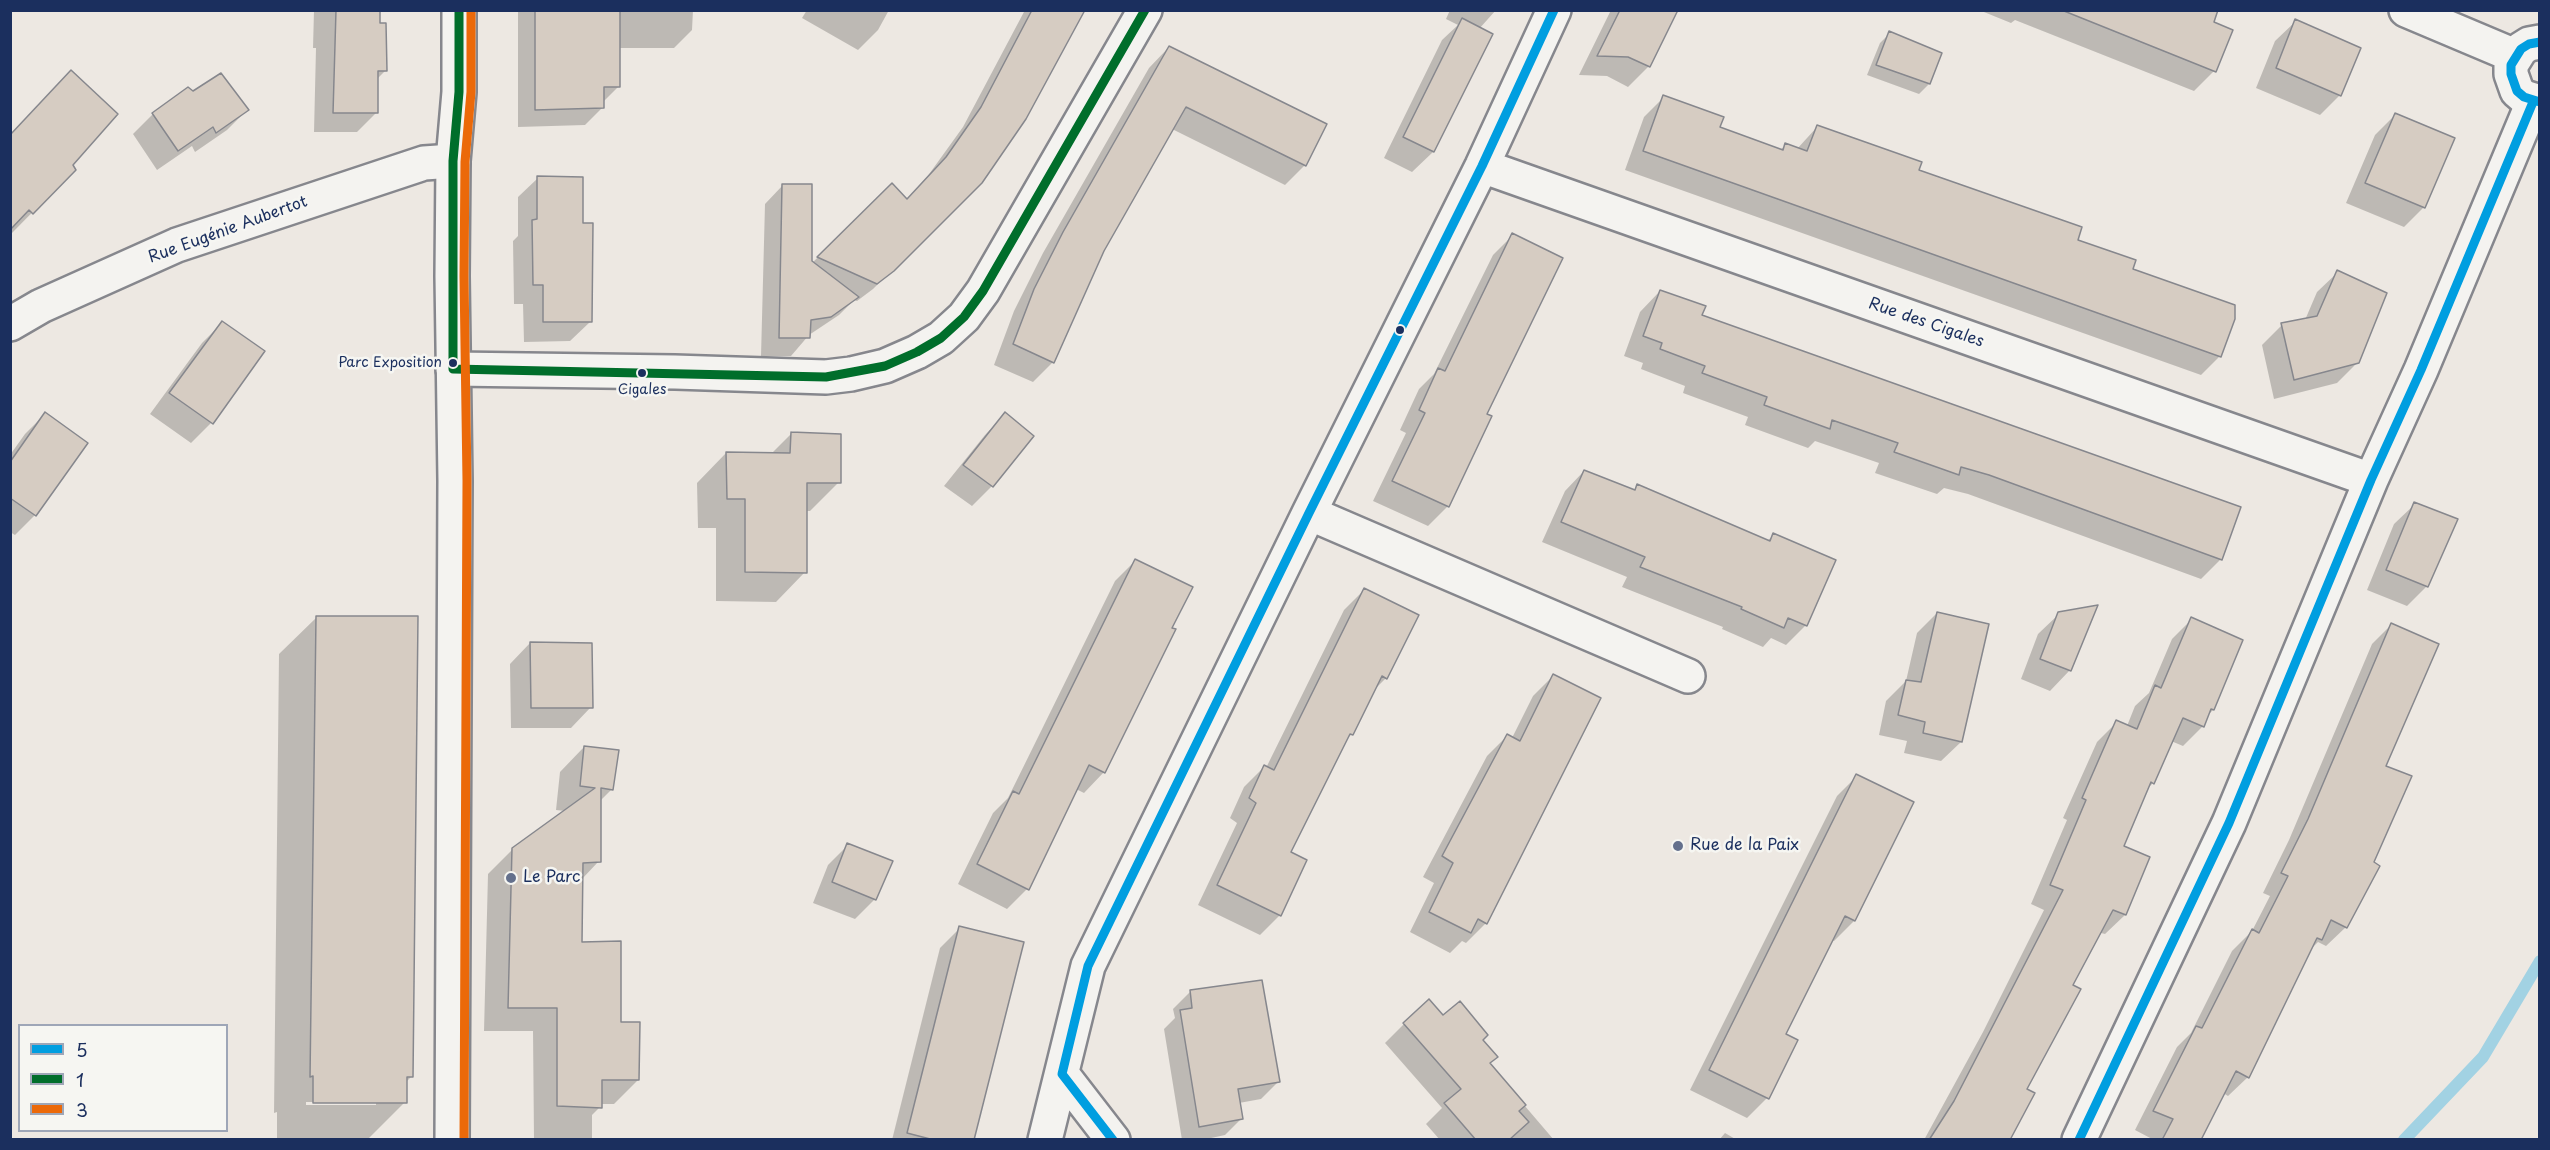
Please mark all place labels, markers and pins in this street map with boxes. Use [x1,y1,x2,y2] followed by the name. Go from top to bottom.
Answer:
[1394,324,1406,336] unlabelled marker
[338,355,442,371] place label: Parc Exposition
[447,357,459,369] marker: Parc Exposition
[636,367,648,379] marker: Cigales
[618,382,666,398] place label: Cigales
[1690,836,1799,856] place label: Rue de la Paix
[1671,839,1685,853] marker: Rue de la Paix
[523,868,580,888] place label: Le Parc
[504,871,518,885] marker: Le Parc

